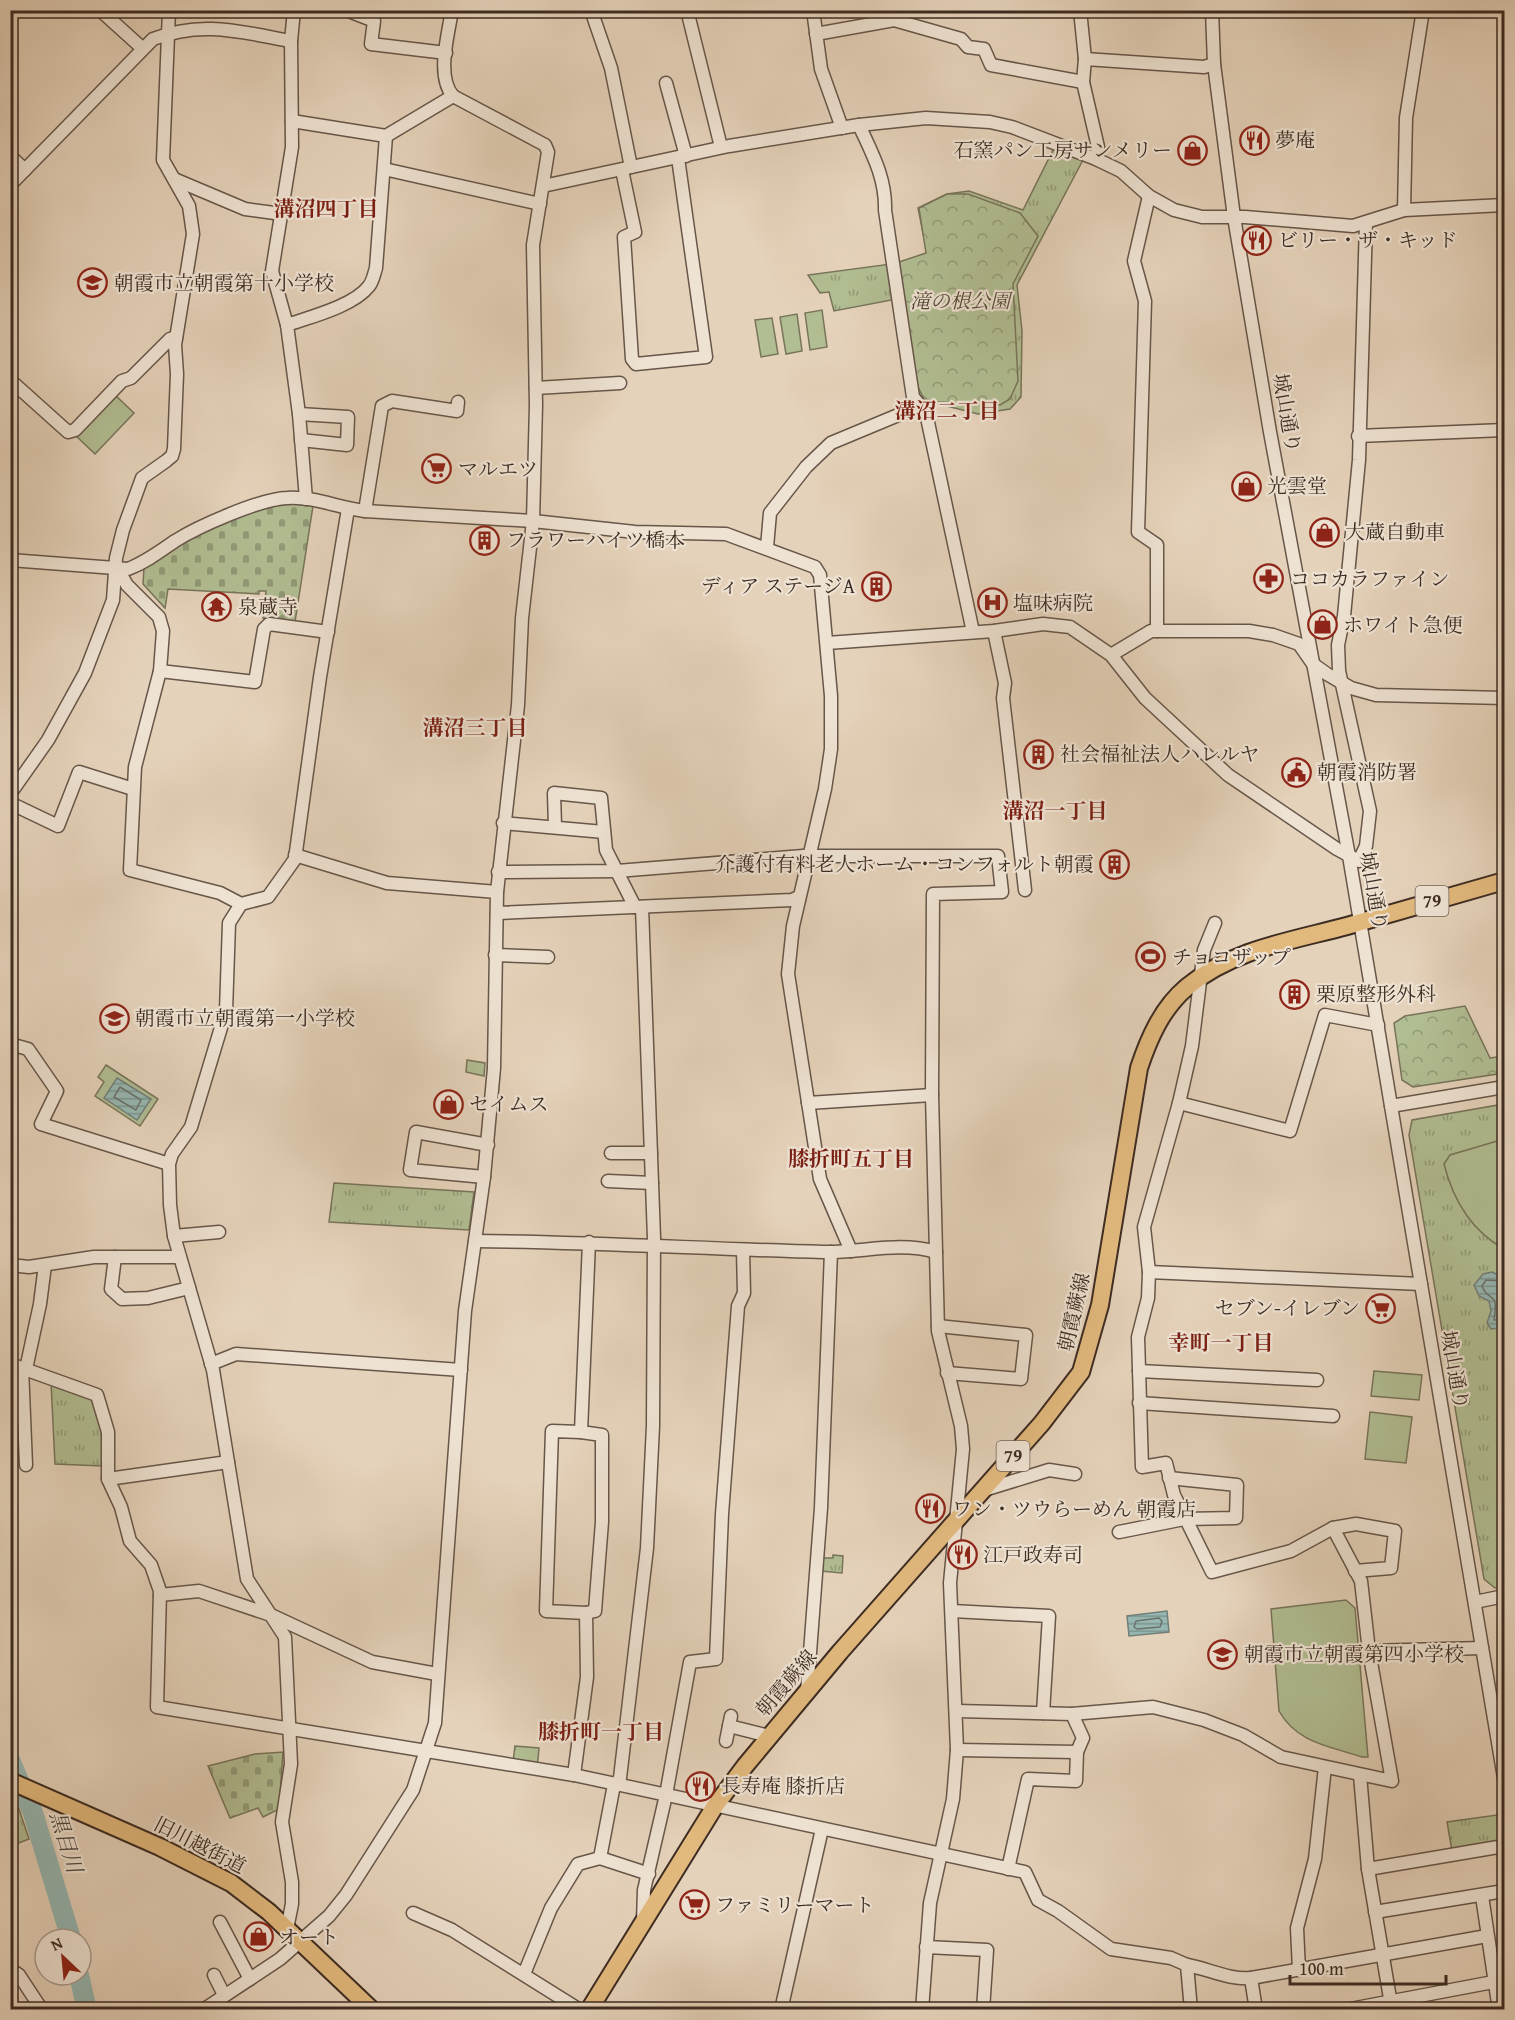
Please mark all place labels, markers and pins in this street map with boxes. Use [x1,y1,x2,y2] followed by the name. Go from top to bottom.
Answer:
[1238,124,1270,156] restaurant icon: 夢庵
[1275,125,1315,154] place label: 夢庵
[1177,134,1209,166] shop icon: 石窯パン工房サンメリー
[954,135,1172,164] place label: 石窯パン工房サンメリー
[1241,224,1273,256] restaurant icon: ビリー・ザ・キッド
[1278,225,1458,254] place label: ビリー・ザ・キッド
[77,267,109,299] school or university icon: 朝霞市立朝霞第十小学校
[114,268,334,297] place label: 朝霞市立朝霞第十小学校
[421,453,453,485] supermarket icon: マルエツ
[458,454,538,483] place label: マルエツ
[1230,470,1262,502] shop icon: 光雲堂
[1267,471,1327,500] place label: 光雲堂
[1308,516,1340,548] shop icon: 大蔵自動車
[1345,517,1445,546] place label: 大蔵自動車
[469,524,501,556] building icon: フラワーハイツ橋本
[506,525,685,554] place label: フラワーハイツ橋本
[1253,563,1285,595] pharmacy icon: ココカラファイン
[1290,564,1450,593] place label: ココカラファイン
[860,570,892,602] building icon: ディア ステージA
[701,571,855,600] place label: ディア ステージA
[976,587,1008,619] hospital icon: 塩味病院
[1013,588,1093,617] place label: 塩味病院
[201,591,233,623] temple icon: 泉蔵寺
[238,592,298,621] place label: 泉蔵寺
[1306,609,1338,641] shop icon: ホワイト急便
[1343,610,1462,639] place label: ホワイト急便
[1023,738,1055,770] building icon: 社会福祉法人ハレルヤ
[1060,739,1260,768] place label: 社会福祉法人ハレルヤ
[1280,756,1312,788] public building icon: 朝霞消防署
[1317,757,1417,786] place label: 朝霞消防署
[1099,848,1131,880] building icon: 介護付有料老人ホーム・コンフォルト朝霞
[715,849,1094,878] place label: 介護付有料老人ホーム・コンフォルト朝霞
[1135,941,1167,973] sports icon: チョコザップ
[1172,942,1291,971] place label: チョコザップ
[1279,978,1311,1010] building icon: 栗原整形外科
[1316,979,1436,1008] place label: 栗原整形外科
[98,1002,130,1034] school or university icon: 朝霞市立朝霞第一小学校
[135,1003,355,1032] place label: 朝霞市立朝霞第一小学校
[432,1088,464,1120] shop icon: セイムス
[469,1089,548,1118] place label: セイムス
[1365,1292,1397,1324] supermarket icon: セブン-イレブン
[1215,1293,1360,1322] place label: セブン-イレブン
[915,1493,947,1525] restaurant icon: ワン・ツウらーめん 朝霞店
[952,1494,1196,1523] place label: ワン・ツウらーめん 朝霞店
[946,1539,978,1571] restaurant icon: 江戸政寿司
[983,1540,1083,1569] place label: 江戸政寿司
[1207,1638,1239,1670] school or university icon: 朝霞市立朝霞第四小学校
[1244,1639,1464,1668] place label: 朝霞市立朝霞第四小学校
[684,1770,716,1802] restaurant icon: 長寿庵 膝折店
[721,1771,845,1800] place label: 長寿庵 膝折店
[678,1889,710,1921] supermarket icon: ファミリーマート
[715,1890,875,1919] place label: ファミリーマート
[242,1921,274,1953] shop icon: オート
[279,1922,339,1951] place label: オート

